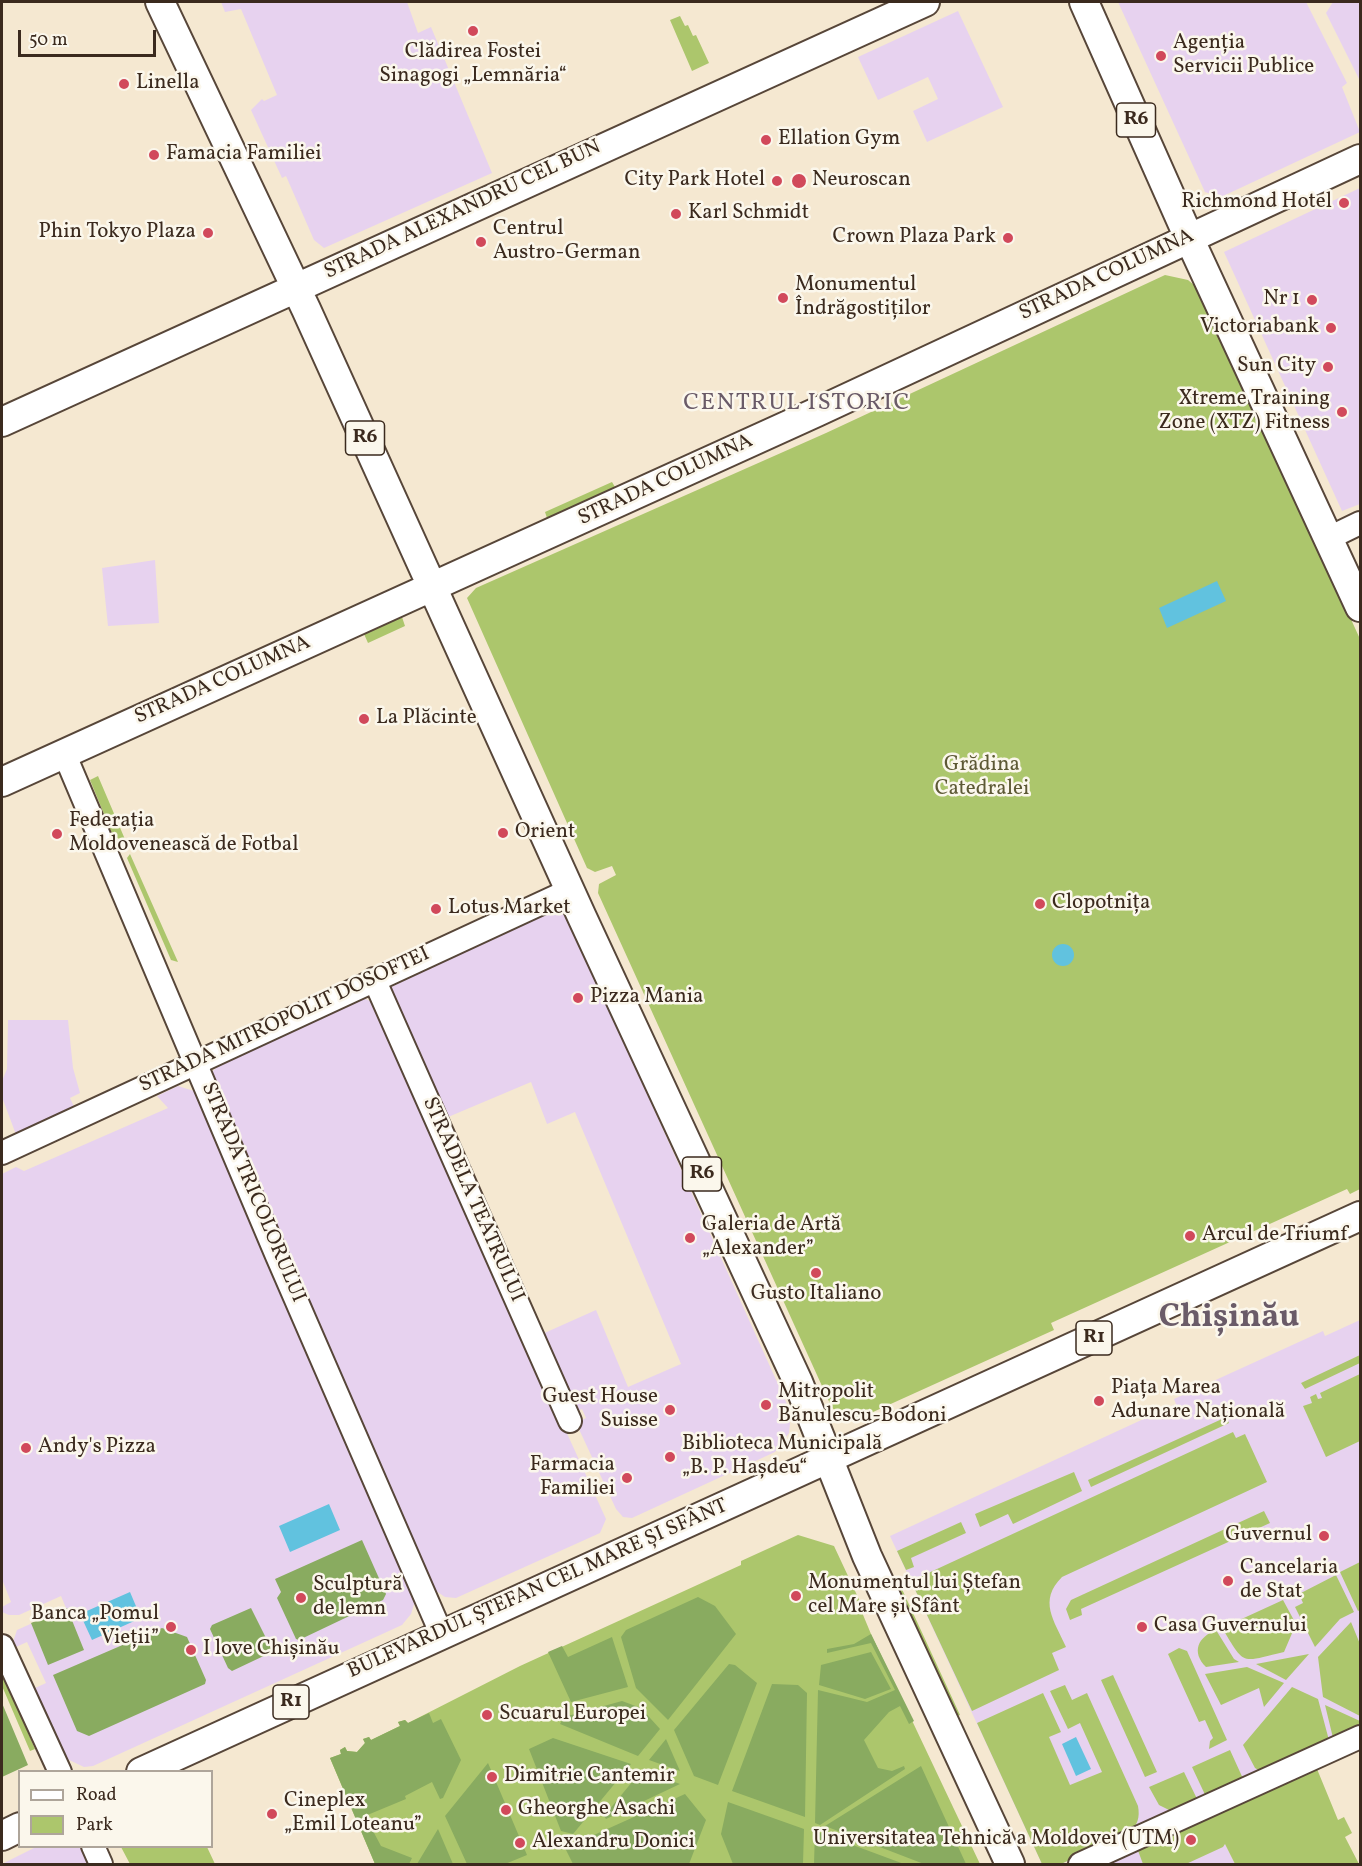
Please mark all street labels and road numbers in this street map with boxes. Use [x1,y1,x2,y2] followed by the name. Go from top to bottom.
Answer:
[1116,103,1156,137] road number: R6
[321,136,605,286] street label: STRADA ALEXANDRU CEL BUN
[1016,225,1198,327] street label: STRADA COLUMNA
[346,421,385,455] road number: R6
[575,430,757,532] street label: STRADA COLUMNA
[131,631,315,731] street label: STRADA COLUMNA
[136,943,434,1099] street label: STRADA MITROPOLIT DOSOFTEI
[194,1079,310,1307] street label: STRADA TRICOLORULUI
[415,1094,529,1306] street label: STRADELA TEATRULUI
[682,1157,722,1191] road number: R6
[1076,1321,1112,1355] road number: R1
[344,1494,732,1686] street label: BULEVARDUL ȘTEFAN CEL MARE ȘI SFÂNT
[273,1685,309,1719] road number: R1

